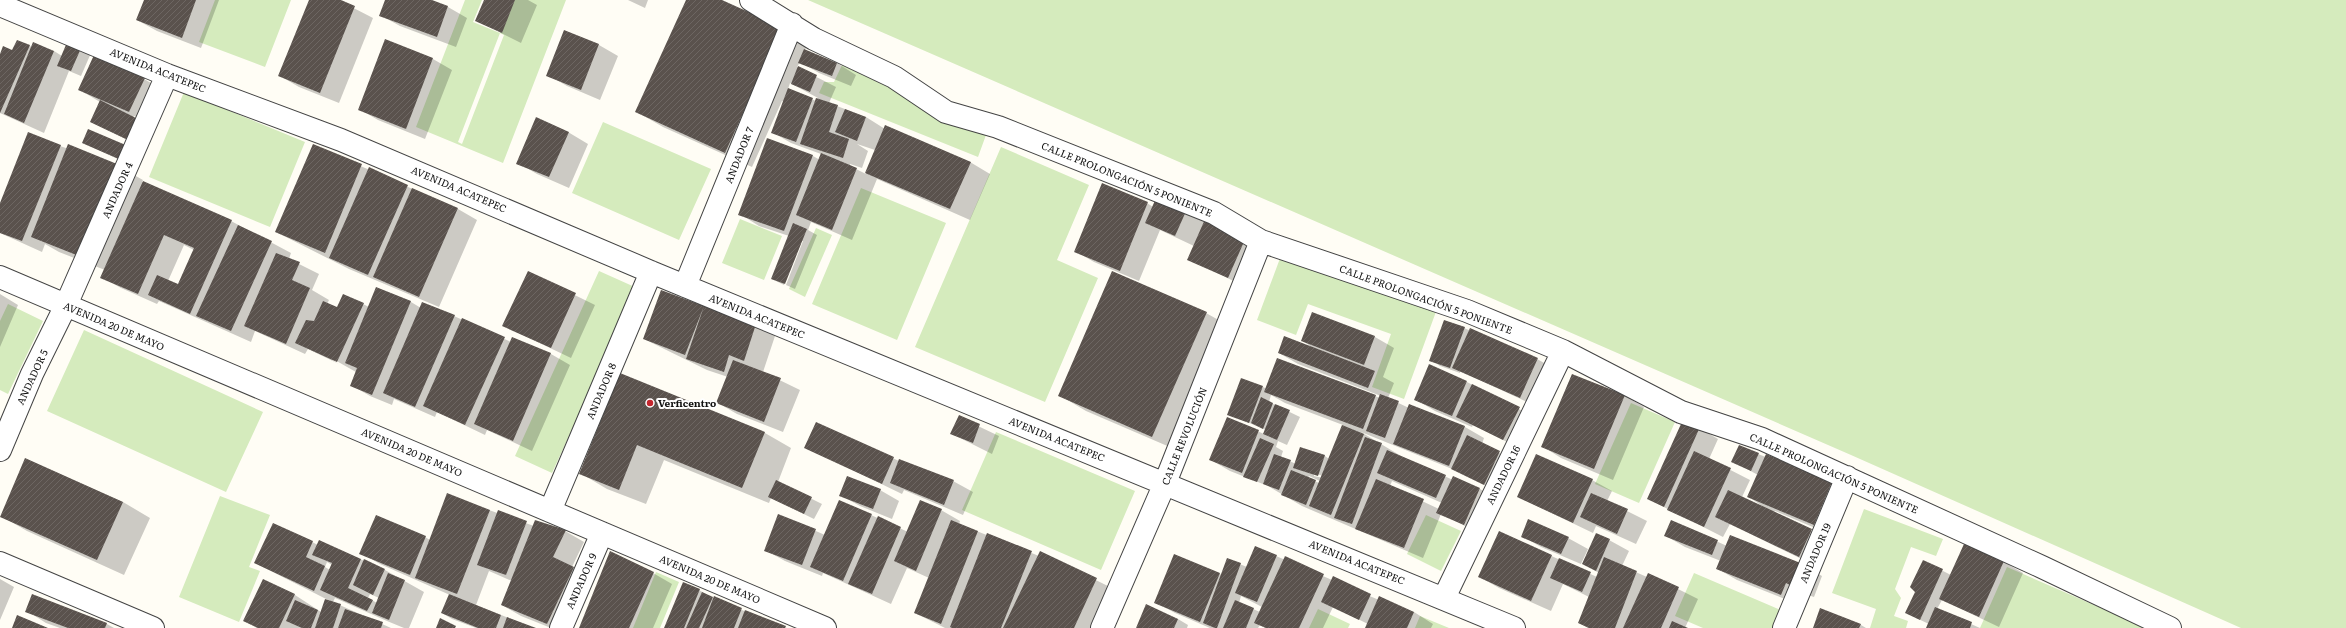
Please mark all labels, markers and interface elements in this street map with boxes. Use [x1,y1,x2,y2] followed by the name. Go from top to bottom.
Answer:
[108,43,208,96] street label: AVENIDA ACATEPEC
[720,124,757,185] street label: ANDADOR 7
[1039,137,1215,220] street label: CALLE PROLONGACIÓN 5 PONIENTE
[97,159,136,220] street label: ANDADOR 4
[409,162,509,215] street label: AVENIDA ACATEPEC
[1338,260,1515,337] street label: CALLE PROLONGACIÓN 5 PONIENTE
[707,289,807,342] street label: AVENIDA ACATEPEC
[61,297,167,354] street label: AVENIDA 20 DE MAYO
[12,347,51,407] street label: ANDADOR 5
[582,360,619,421] street label: ANDADOR 8
[1157,385,1210,487] street label: CALLE REVOLUCIÓN
[658,395,716,410] place label: Verficentro
[645,398,655,408] marker: Verficentro
[1007,412,1107,465] street label: AVENIDA ACATEPEC
[359,423,465,480] street label: AVENIDA 20 DE MAYO
[1747,428,1921,517] street label: CALLE PROLONGACIÓN 5 PONIENTE
[1482,442,1524,507] street label: ANDADOR 16
[1795,520,1834,585] street label: ANDADOR 19
[1307,535,1407,588] street label: AVENIDA ACATEPEC
[562,550,600,611] street label: ANDADOR 9
[657,550,763,607] street label: AVENIDA 20 DE MAYO

